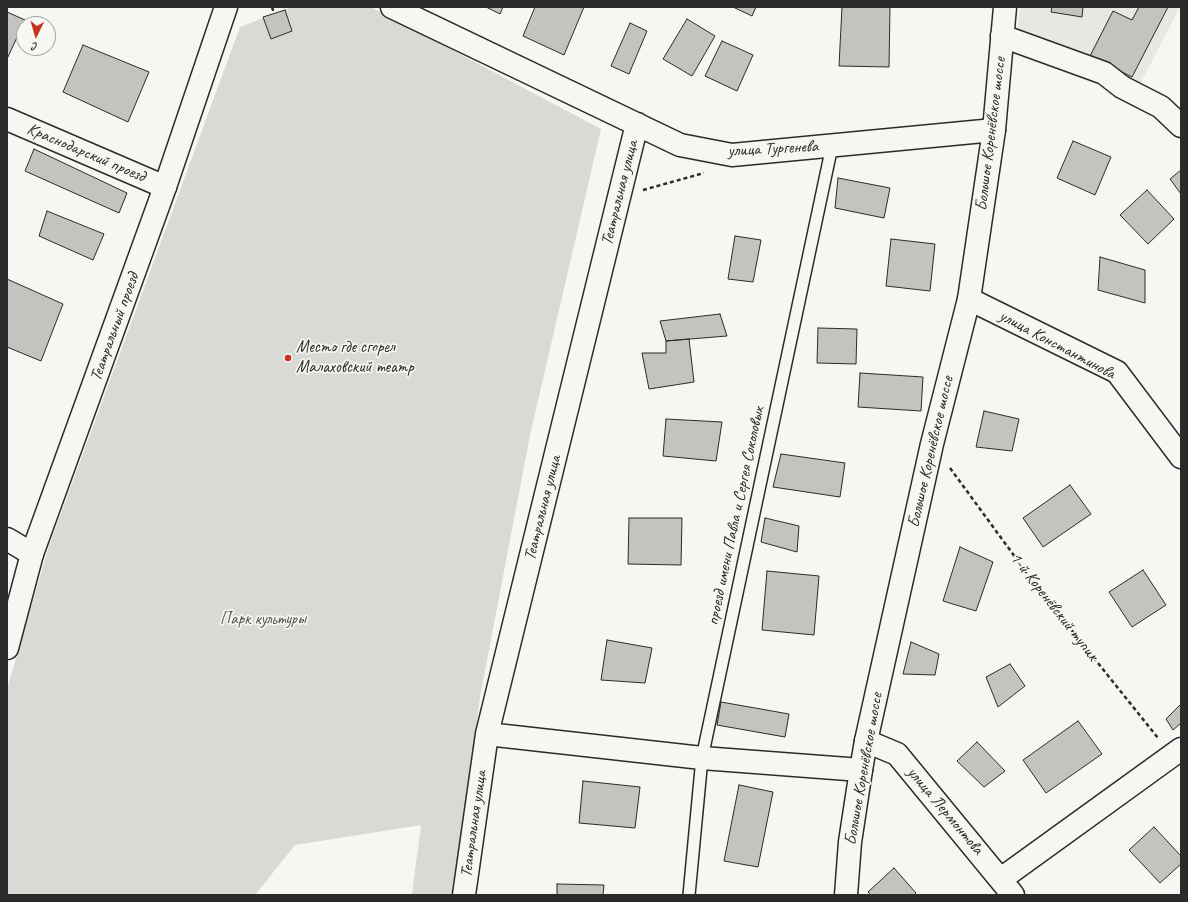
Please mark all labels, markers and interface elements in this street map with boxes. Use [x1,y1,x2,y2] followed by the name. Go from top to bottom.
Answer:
[16,16,56,56] north arrow
[32,40,38,54] text: С
[971,56,1011,212] street label: Большое Коренёвское шоссе
[24,119,148,187] street label: Краснодарский проезд
[727,136,819,162] street label: улица Тургенева
[597,138,643,248] street label: Театральная улица
[86,270,144,384] street label: Театральный проезд
[996,306,1118,384] street label: улица Константинова
[296,338,414,378] place label: Место где сгорел Малаховский театр
[283,353,293,363] marker: Место где сгорел Малаховский театр
[904,374,958,530] street label: Большое Коренёвское шоссе
[703,405,769,627] street label: проезд имени Павла и Сергея Соколовых
[520,453,566,563] street label: Театральная улица
[1005,549,1103,665] street label: 1-й Коренёвский тупик
[220,610,306,630] park label: Парк культуры
[841,691,887,847] street label: Большое Коренёвское шоссе
[902,763,988,859] street label: улица Лермонтова
[456,769,492,879] street label: Театральная улица

